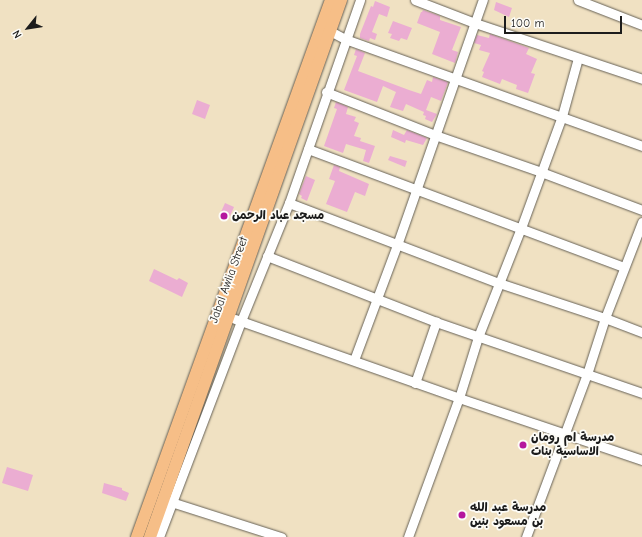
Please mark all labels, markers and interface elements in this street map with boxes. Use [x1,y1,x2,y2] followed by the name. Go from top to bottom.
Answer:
[8,8,48,48] north arrow
[506,8,624,34] scale bar
[511,16,544,30] text: 100 m
[10,28,25,41] text: N
[232,209,324,223] place label: مسجد عباد الرحمن
[219,211,229,221] marker: مسجد عباد الرحمن
[207,235,251,325] street label: Jabal Awlia Street
[531,431,614,459] place label: مدرسة ام رومان الاساسية بنات
[518,440,528,450] marker: مدرسة ام رومان الاساسية بنات
[470,501,546,529] place label: مدرسة عبد الله بن مسعود بنين
[457,510,467,520] marker: مدرسة عبد الله بن مسعود بنين

